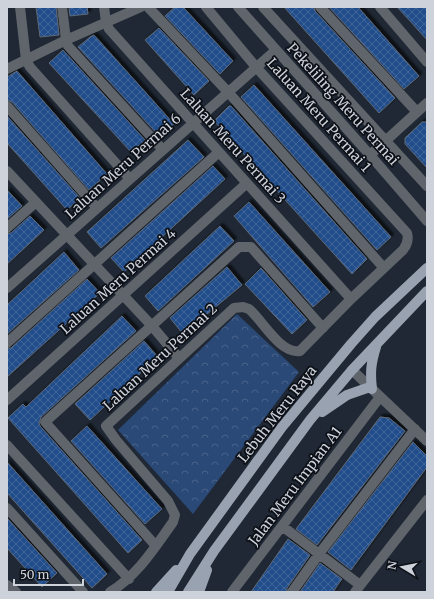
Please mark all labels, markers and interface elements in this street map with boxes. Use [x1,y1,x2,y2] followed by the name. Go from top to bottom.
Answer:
[283,39,403,169] street label: Pekeliling Meru Permai
[263,54,375,176] street label: Laluan Meru Permai 1
[176,85,290,207] street label: Laluan Meru Permai 3
[61,109,185,223] street label: Laluan Meru Permai 6
[56,224,180,338] street label: Laluan Meru Permai 4
[99,300,221,414] street label: Laluan Meru Permai 2
[234,362,321,466] street label: Lebuh Meru Raya
[244,423,346,550] street label: Jalan Meru Impian A1
[382,547,422,587] north arrow
[385,559,400,571] text: N
[14,561,83,587] scale bar
[20,567,49,582] text: 50 m

